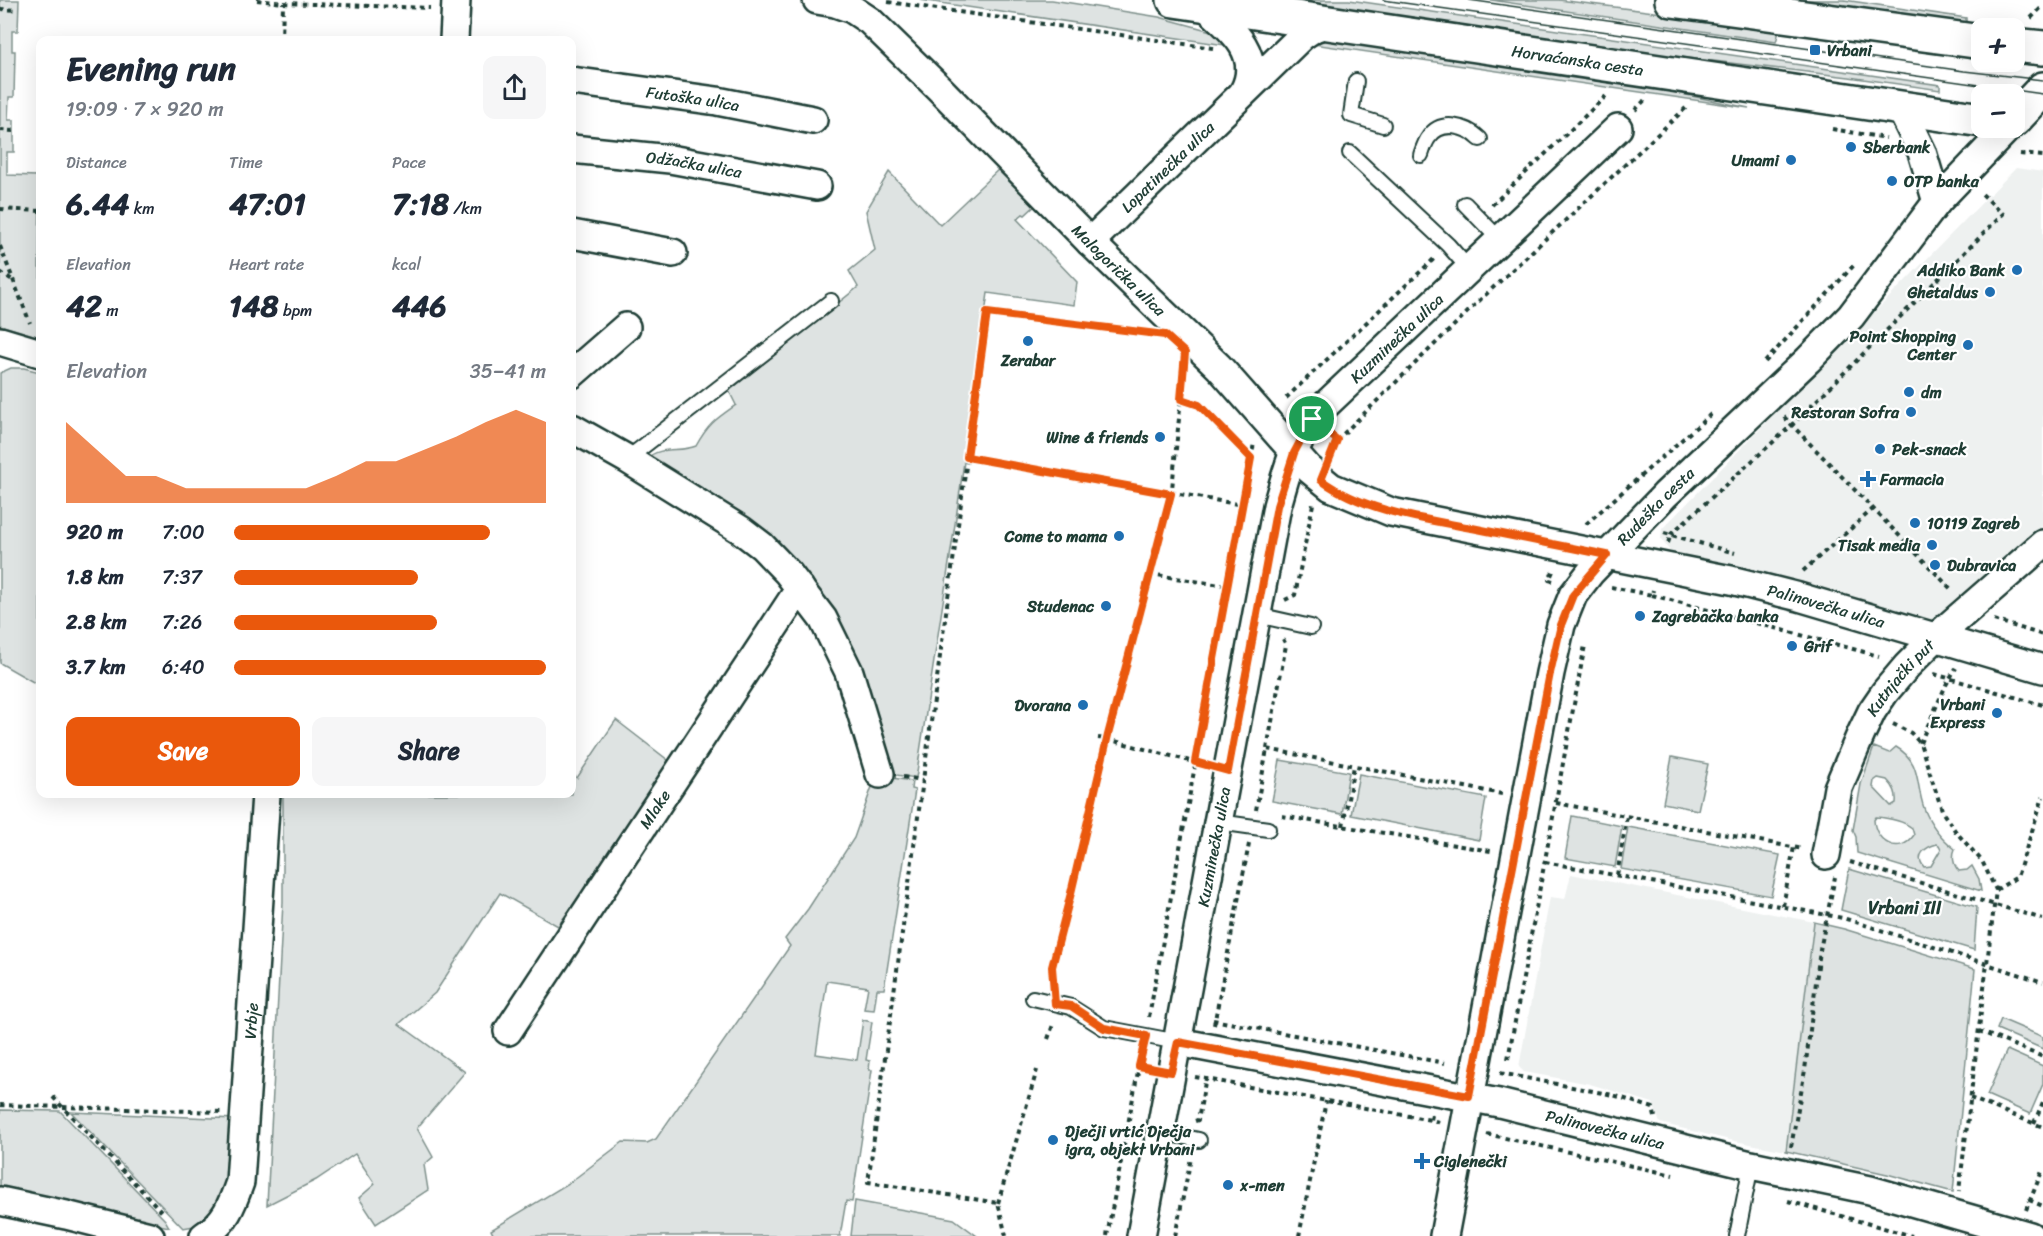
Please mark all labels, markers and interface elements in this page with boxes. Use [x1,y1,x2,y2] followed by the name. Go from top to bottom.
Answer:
[1971,18,2025,138] map controls
[1971,18,2025,72] button: +
[1510,36,1645,84] street label: Horvaćanska cesta
[1827,36,1873,65] place label: Vrbani
[66,40,236,98] text: Evening run
[1808,43,1822,57] marker: Vrbani
[483,56,546,119] button: share
[644,77,742,120] street label: Futoška ulica
[1971,84,2025,138] button: −
[66,92,224,127] text: 19:09 · 7 × 920 m
[1113,113,1222,220] street label: Lopatinečka ulica
[1862,133,1931,162] place label: Sberbank
[1844,140,1858,154] marker: Sberbank
[645,142,745,187] street label: Odžačka ulica
[1731,146,1781,175] place label: Umami
[66,148,127,177] text: Distance
[229,148,263,177] text: Time
[392,148,426,177] text: Pace
[1784,153,1798,167] marker: Umami
[1903,167,1980,196] place label: OTP banka
[1885,174,1899,188] marker: OTP banka
[66,177,130,231] text: 6.44
[229,177,306,231] text: 47:01
[392,177,449,231] text: 7:18
[130,194,155,223] text: km
[449,194,482,223] text: /km
[1065,217,1174,324] street label: Malogorička ulica
[66,250,131,279] text: Elevation
[229,250,304,279] text: Heart rate
[392,250,421,279] text: kcal
[1916,256,2005,285] place label: Addiko Bank
[2010,263,2024,277] marker: Addiko Bank
[1906,278,1979,307] place label: Ghetaldus
[66,279,102,333] text: 42
[229,279,279,333] text: 148
[392,279,447,333] text: 446
[1983,285,1997,299] marker: Ghetaldus
[1342,286,1450,390] street label: Kuzminečka ulica
[102,296,119,325] text: m
[279,296,312,325] text: bpm
[1850,322,1957,369] place label: Point Shopping Center
[1021,334,1035,348] marker: Zerabar
[1961,338,1975,352] marker: Point Shopping Center
[1000,346,1057,375] place label: Zerabar
[66,354,147,389] text: Elevation
[470,354,546,389] text: 35–41 m
[1921,378,1942,407] place label: dm
[1902,385,1916,399] marker: dm
[1286,393,1337,444] pin
[1790,398,1900,427] place label: Restoran Sofra
[1295,402,1328,435] icon: arrive
[1904,405,1918,419] marker: Restoran Sofra
[1046,423,1148,452] place label: Wine & friends
[1153,430,1167,444] marker: Wine & friends
[1892,435,1967,464] place label: Pek-snack
[1873,442,1887,456] marker: Pek-snack
[1609,459,1702,552] street label: Rudeška cesta
[1879,465,1944,494] place label: Farmacia
[1861,472,1875,486] marker: Farmacia
[1927,509,2020,538] place label: 10119 Zagreb
[66,515,123,550] text: 920 m
[162,515,205,550] text: 7:00
[1908,516,1922,530] marker: 10119 Zagreb
[1004,522,1108,551] place label: Come to mama
[1112,529,1126,543] marker: Come to mama
[1838,531,1921,560] place label: Tisak media
[1925,538,1939,552] marker: Tisak media
[1947,551,2016,580] place label: Dubravica
[1928,558,1942,572] marker: Dubravica
[66,560,124,595] text: 1.8 km
[162,560,202,595] text: 7:37
[1764,575,1889,636] street label: Palinovečka ulica
[1026,592,1095,621] place label: Studenac
[1099,599,1113,613] marker: Studenac
[1651,602,1780,631] place label: Zagrebačka banka
[66,605,127,640] text: 2.8 km
[162,605,202,640] text: 7:26
[1633,609,1647,623] marker: Zagrebačka banka
[1858,631,1942,722] street label: Kutnjački put
[1803,632,1834,661] place label: Grif
[1785,639,1799,653] marker: Grif
[66,650,126,685] text: 3.7 km
[162,650,205,685] text: 6:40
[1930,690,1987,737] place label: Vrbani Express
[1015,691,1072,720] place label: Dvorana
[1076,698,1090,712] marker: Dvorana
[1990,706,2004,720] marker: Vrbani Express
[66,717,300,786] button: Save
[312,717,546,786] button: Share
[631,783,678,835] street label: Mlake
[1188,784,1239,909] street label: Kuzminečka ulica
[1868,892,1942,924] district label: Vrbani III
[235,1002,266,1040] street label: Vrbje
[1543,1101,1668,1158] street label: Palinovečka ulica
[1065,1117,1196,1164] place label: Dječji vrtić Dječja igra, objekt Vrbani
[1046,1133,1060,1147] marker: Dječji vrtić Dječja igra, objekt Vrbani
[1433,1147,1508,1176] place label: Ciglenečki
[1415,1154,1429,1168] marker: Ciglenečki
[1239,1171,1285,1200] place label: x-men
[1221,1178,1235,1192] marker: x-men

